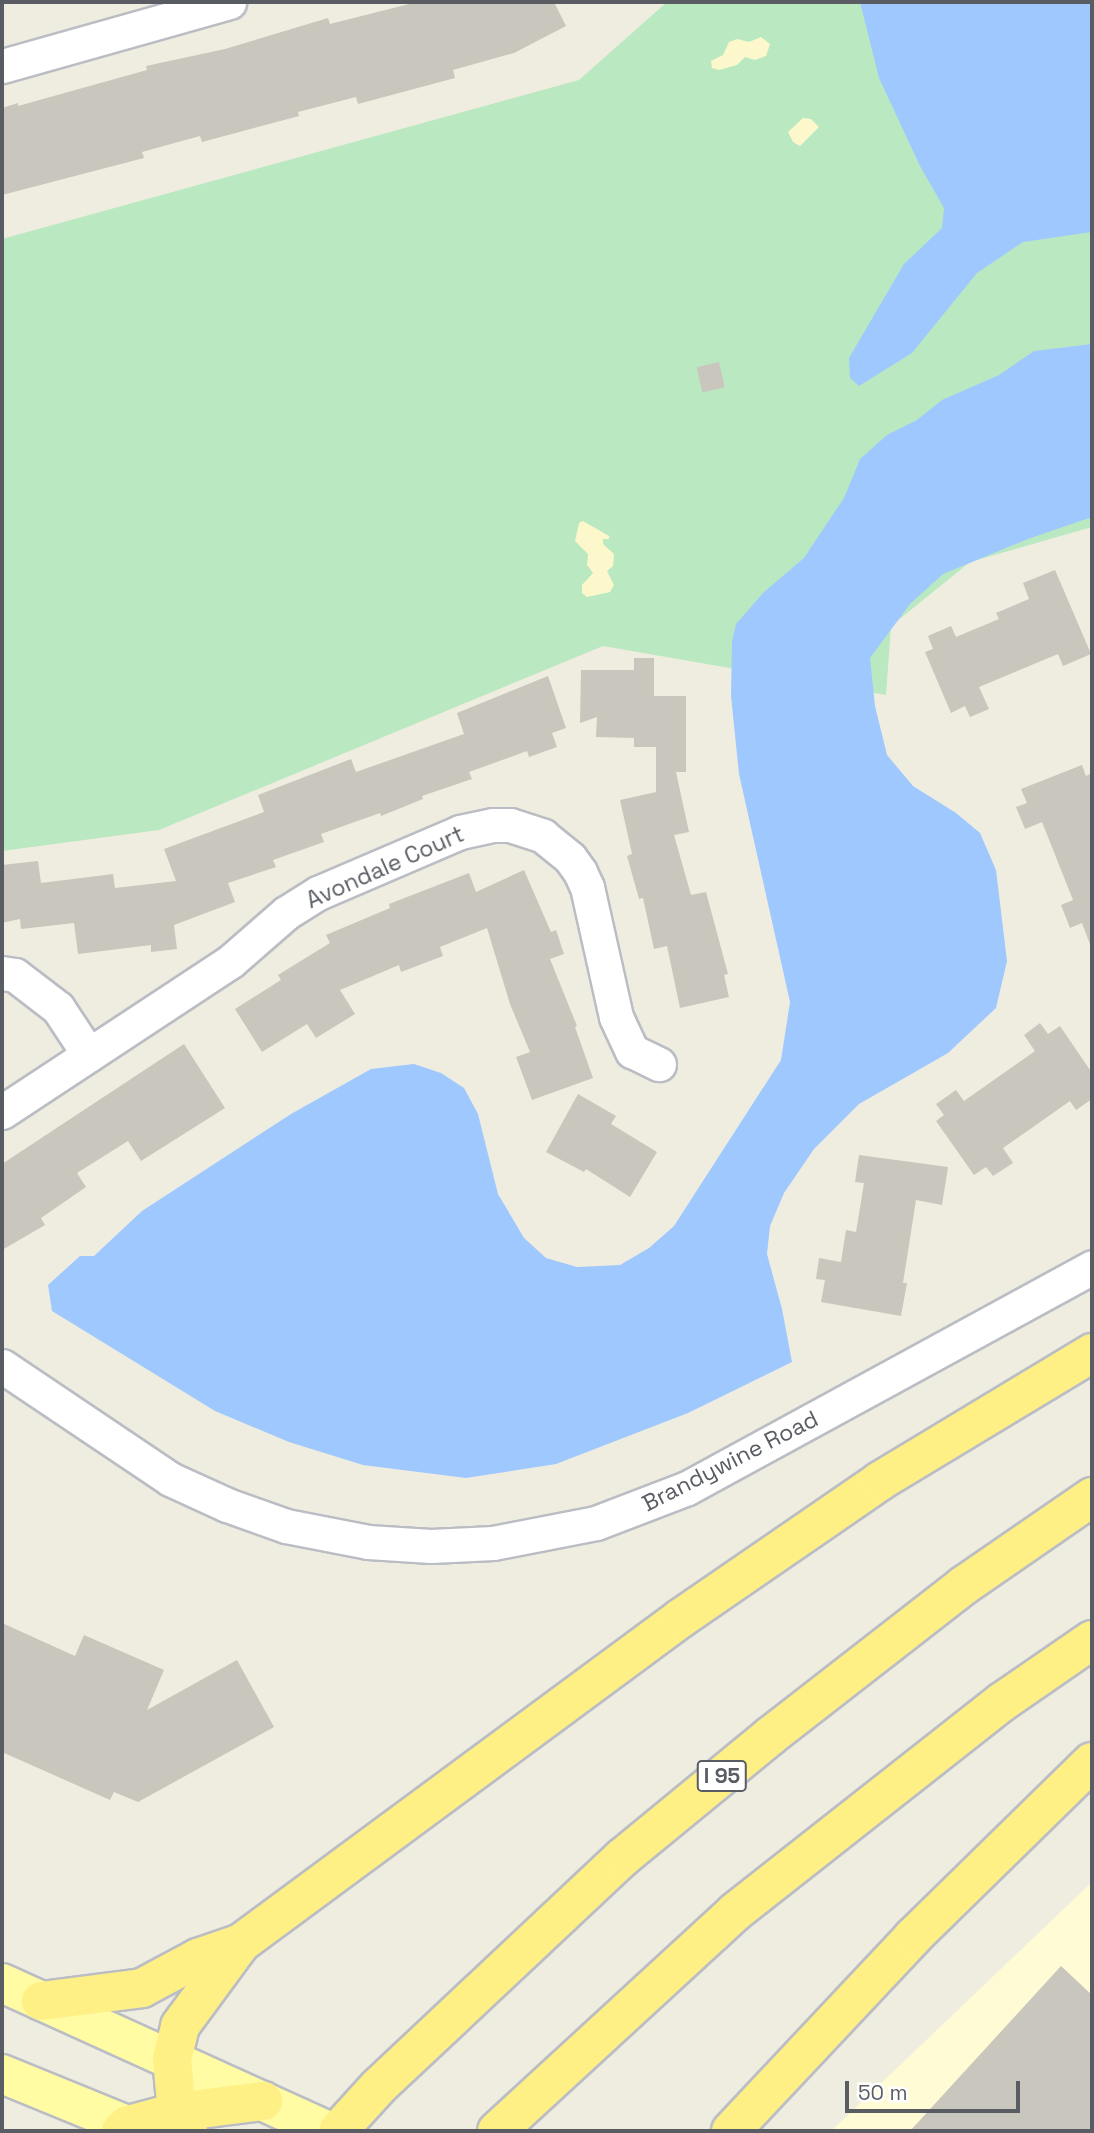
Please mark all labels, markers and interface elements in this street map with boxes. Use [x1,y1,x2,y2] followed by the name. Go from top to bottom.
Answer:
[302,820,468,914] street label: Avondale Court
[637,1405,823,1517] street label: Brandywine Road
[696,1758,748,1794] road number: I 95
[849,2066,1024,2110] scale bar
[858,2079,908,2106] text: 50 m

